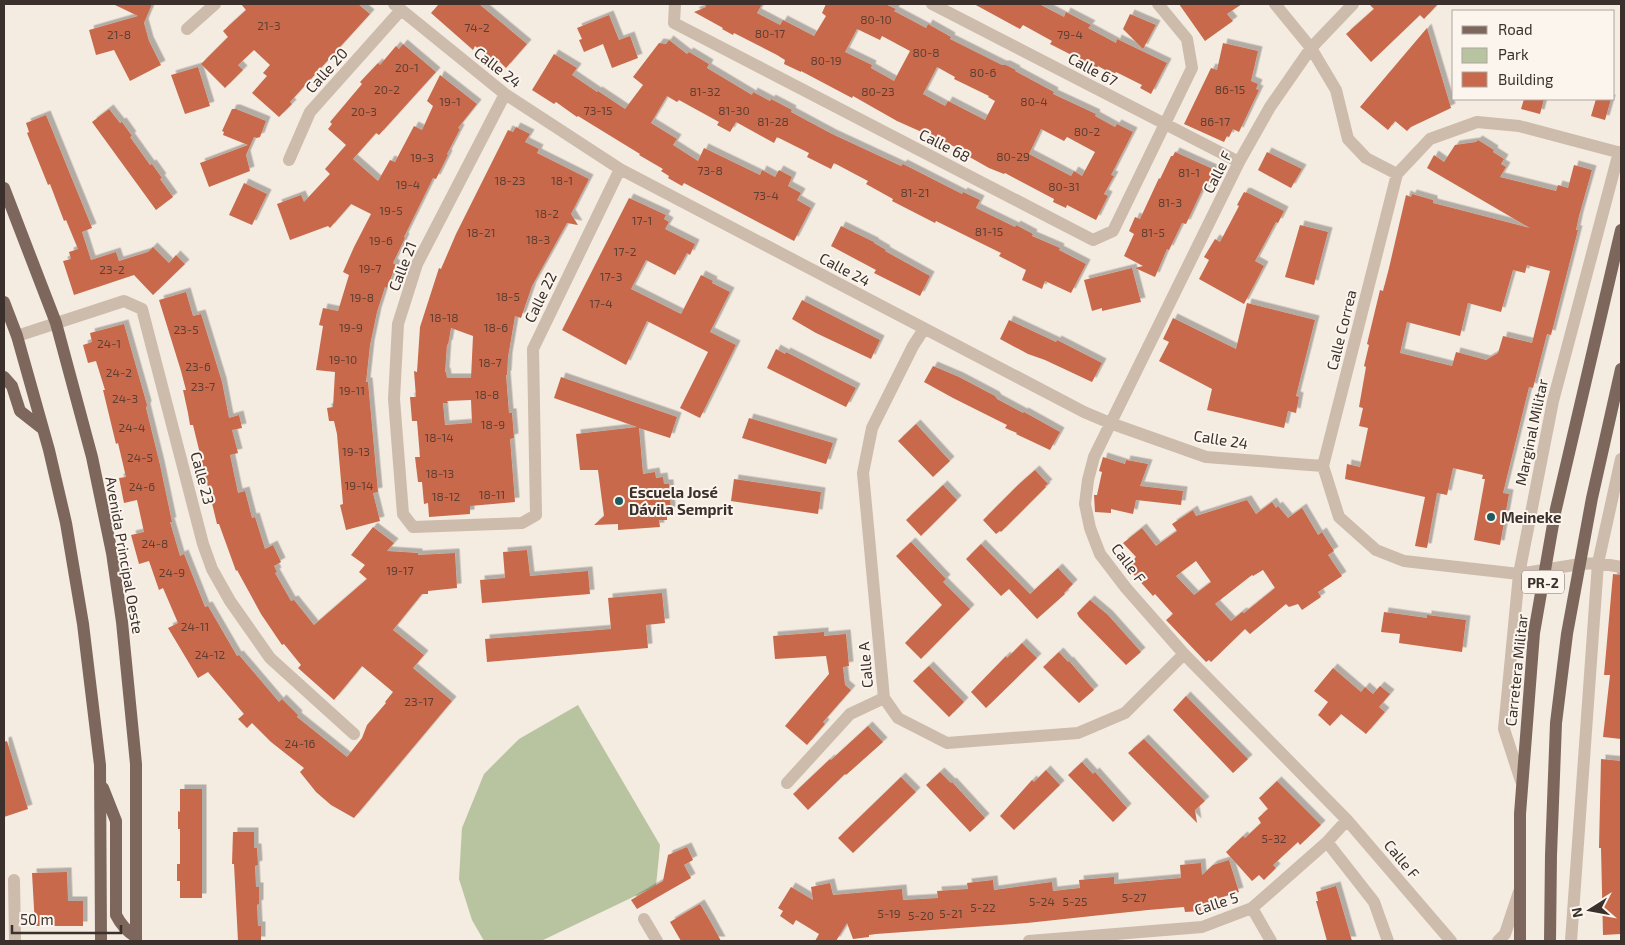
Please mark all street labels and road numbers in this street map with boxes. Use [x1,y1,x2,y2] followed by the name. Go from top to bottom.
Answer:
[471,43,525,91] street label: Calle 24
[301,44,351,96] street label: Calle 20
[1065,49,1121,90] street label: Calle 67
[917,125,973,165] street label: Calle 68
[1199,148,1235,196] street label: Calle F
[384,239,420,293] street label: Calle 21
[817,248,873,290] street label: Calle 24
[520,269,560,325] street label: Calle 22
[1322,288,1360,372] street label: Calle Correa
[1511,377,1551,487] street label: Marginal Militar
[1193,426,1249,452] street label: Calle 24
[187,450,219,506] street label: Calle 23
[102,475,148,635] street label: Avenida Principal Oeste
[1108,540,1150,586] street label: Calle F
[1522,570,1564,594] road number: PR-2
[1501,613,1531,727] street label: Carretera Militar
[854,641,876,689] street label: Calle A
[1381,836,1423,882] street label: Calle F
[1192,887,1240,919] street label: Calle 5

